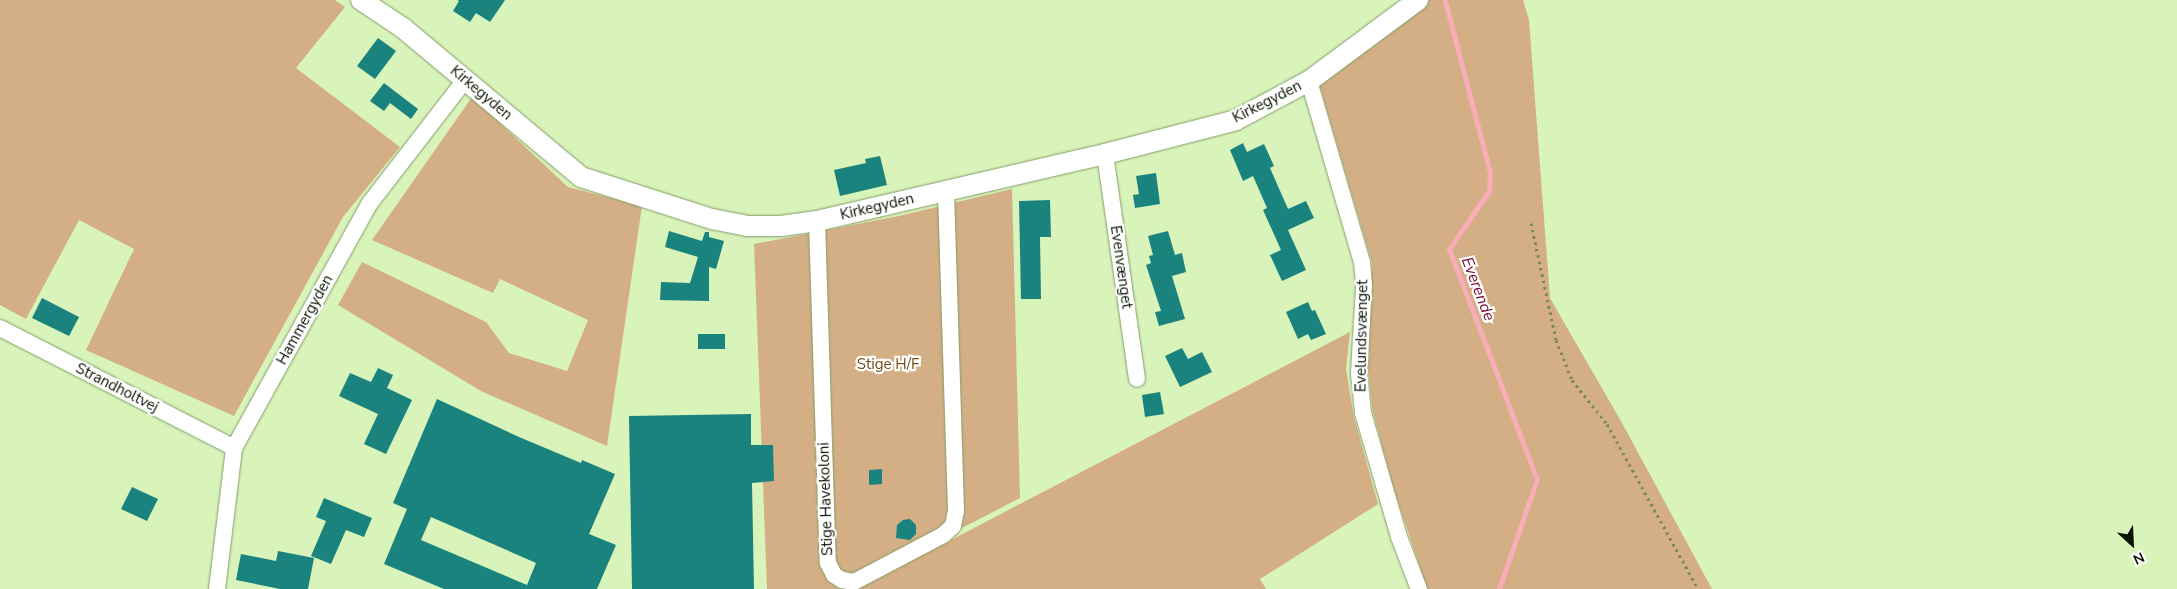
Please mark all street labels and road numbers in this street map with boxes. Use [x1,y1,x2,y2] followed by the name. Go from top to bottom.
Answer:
[446,62,516,124] street label: Kirkegyden
[1229,77,1305,127] street label: Kirkegyden
[838,190,916,224] street label: Kirkegyden
[1106,224,1136,310] street label: Evenvænget
[273,272,337,368] street label: Hammergyden
[1352,280,1372,392] street label: Evelundsvænget
[73,359,161,417] street label: Strandholtvej
[815,442,837,556] street label: Stige Havekoloni

